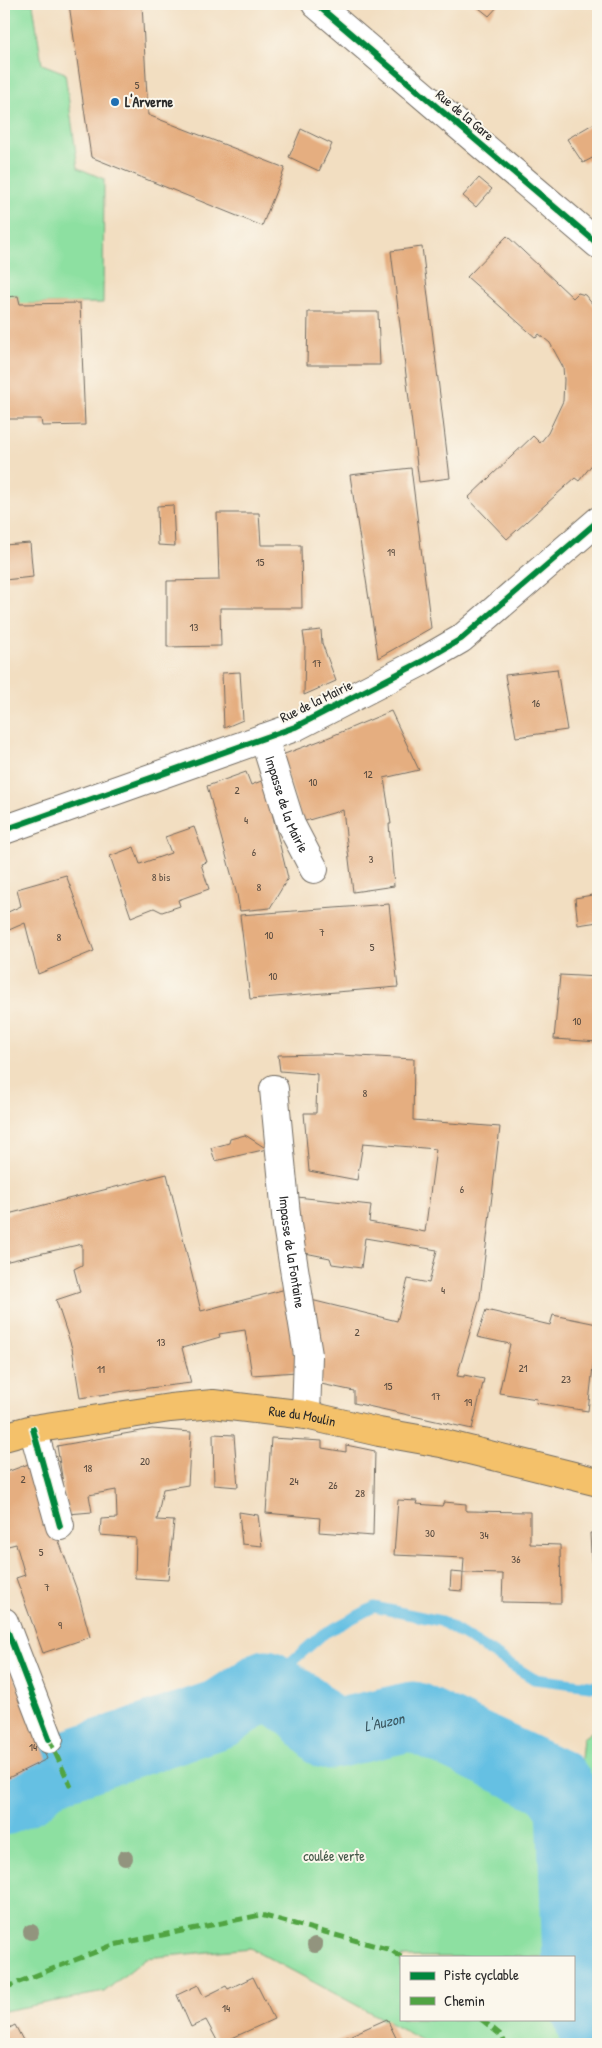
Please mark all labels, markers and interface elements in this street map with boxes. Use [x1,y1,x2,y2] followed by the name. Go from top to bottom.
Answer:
[135,78,140,92] house number: 5
[432,85,499,145] street label: Rue de la Gare
[125,92,174,111] place label: L'Arverne
[109,96,121,108] marker: L'Arverne
[387,545,395,559] house number: 19
[256,555,265,569] house number: 15
[190,620,199,634] house number: 13
[312,656,322,670] house number: 17
[276,675,356,726] street label: Rue de la Mairie
[532,696,541,710] house number: 16
[261,753,314,856] street label: Impasse de la Mairie
[363,767,373,781] house number: 12
[309,775,318,789] house number: 10
[234,783,240,797] house number: 2
[244,813,248,827] house number: 4
[252,845,257,859] house number: 6
[369,852,374,866] house number: 3
[152,870,170,884] house number: 8 bis
[257,880,262,894] house number: 8
[319,925,325,939] house number: 7
[265,928,274,942] house number: 10
[57,930,62,944] house number: 8
[370,940,375,954] house number: 5
[269,969,278,983] house number: 10
[573,1014,582,1028] house number: 10
[363,1086,368,1100] house number: 8
[460,1182,465,1196] house number: 6
[275,1195,310,1310] street label: Impasse de la Fontaine
[441,1283,445,1297] house number: 4
[354,1325,360,1339] house number: 2
[157,1335,166,1349] house number: 13
[518,1361,528,1375] house number: 21
[97,1362,105,1376] house number: 11
[561,1372,571,1386] house number: 23
[384,1379,393,1393] house number: 15
[431,1389,441,1403] house number: 17
[464,1395,472,1409] house number: 19
[268,1401,338,1431] street label: Rue du Moulin
[140,1454,150,1468] house number: 20
[84,1461,93,1475] house number: 18
[20,1472,26,1486] house number: 2
[289,1474,299,1488] house number: 24
[328,1478,338,1492] house number: 26
[355,1486,365,1500] house number: 28
[425,1526,435,1540] house number: 30
[479,1528,489,1542] house number: 34
[39,1545,44,1559] house number: 5
[511,1552,521,1566] house number: 36
[44,1580,50,1594] house number: 7
[58,1618,62,1632] house number: 9
[362,1707,408,1737] water label: L'Auzon
[29,1740,37,1754] house number: 14
[303,1846,365,1865] park label: coulée verte
[400,1956,574,2020] legend
[444,1964,519,1985] text: Piste cyclable
[444,1990,485,2011] text: Chemin
[222,2001,230,2015] house number: 14

